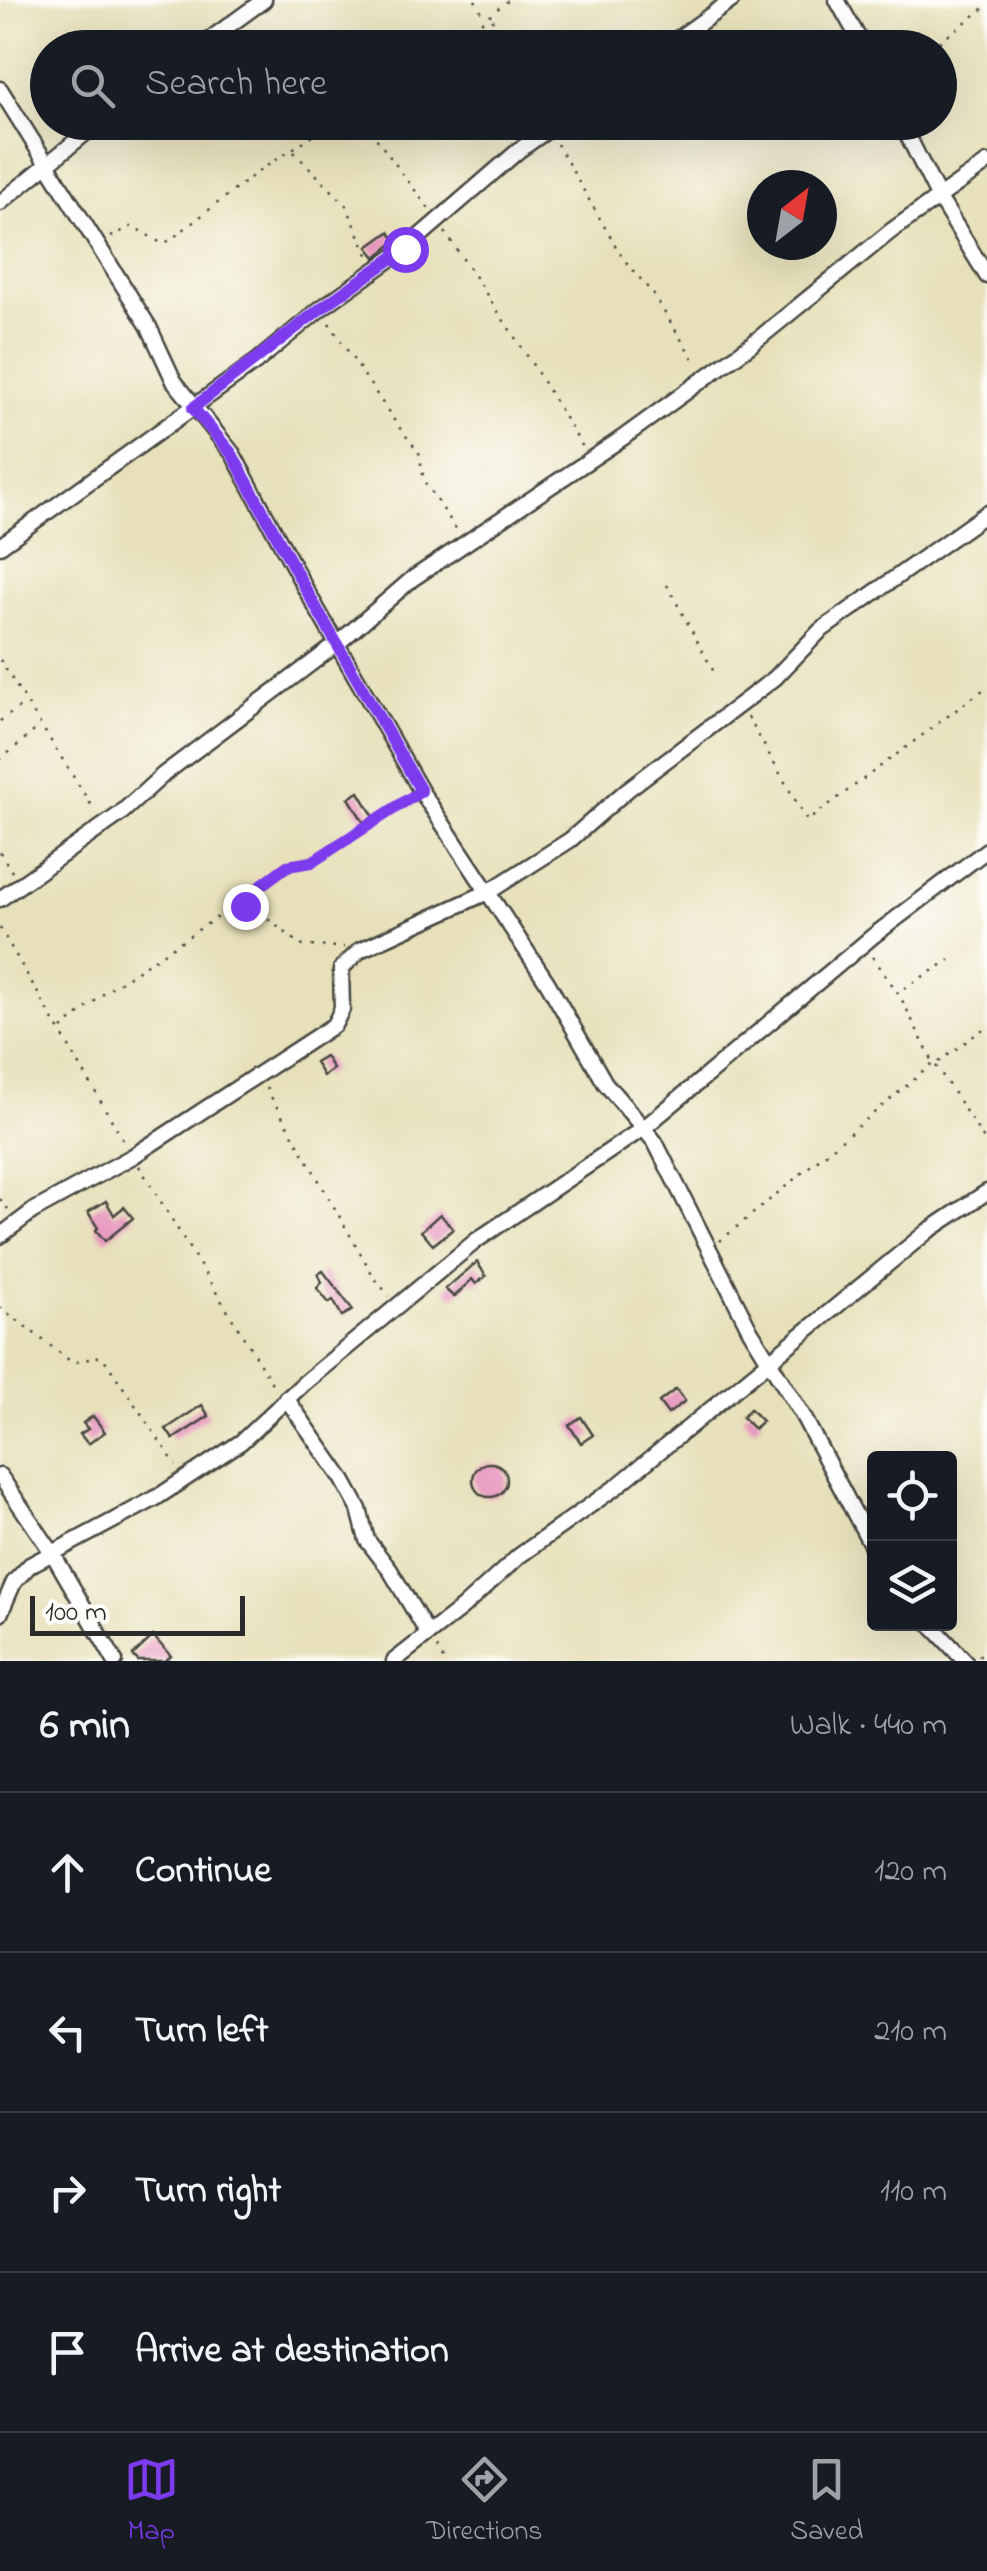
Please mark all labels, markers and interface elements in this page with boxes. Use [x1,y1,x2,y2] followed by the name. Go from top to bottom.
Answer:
[30,30,957,140] search box
[145,57,327,113] text: Search here
[65,58,120,113] icon: search
[747,170,837,260] north arrow
[383,227,429,273] route start
[223,884,269,930] route end
[867,1451,957,1631] map controls
[867,1451,957,1541] button: locate
[867,1541,957,1631] button: layers
[30,1591,245,1636] scale bar
[45,1593,107,1634] text: 100 m
[40,1696,130,1757] text: 6 min
[790,1703,947,1750] text: Walk · 440 m
[135,1844,271,1900] text: Continue
[40,1845,95,1900] icon: ahead
[874,1849,947,1896] text: 120 m
[135,2004,268,2060] text: Turn left
[40,2005,95,2060] icon: left
[874,2009,947,2056] text: 210 m
[135,2164,281,2220] text: Turn right
[40,2165,95,2220] icon: right
[880,2169,947,2216] text: 110 m
[135,2324,449,2380] text: Arrive at destination
[40,2325,95,2380] icon: arrive
[124,2452,179,2553] tab: Map
[426,2452,543,2553] tab: Directions
[790,2452,863,2553] tab: Saved

